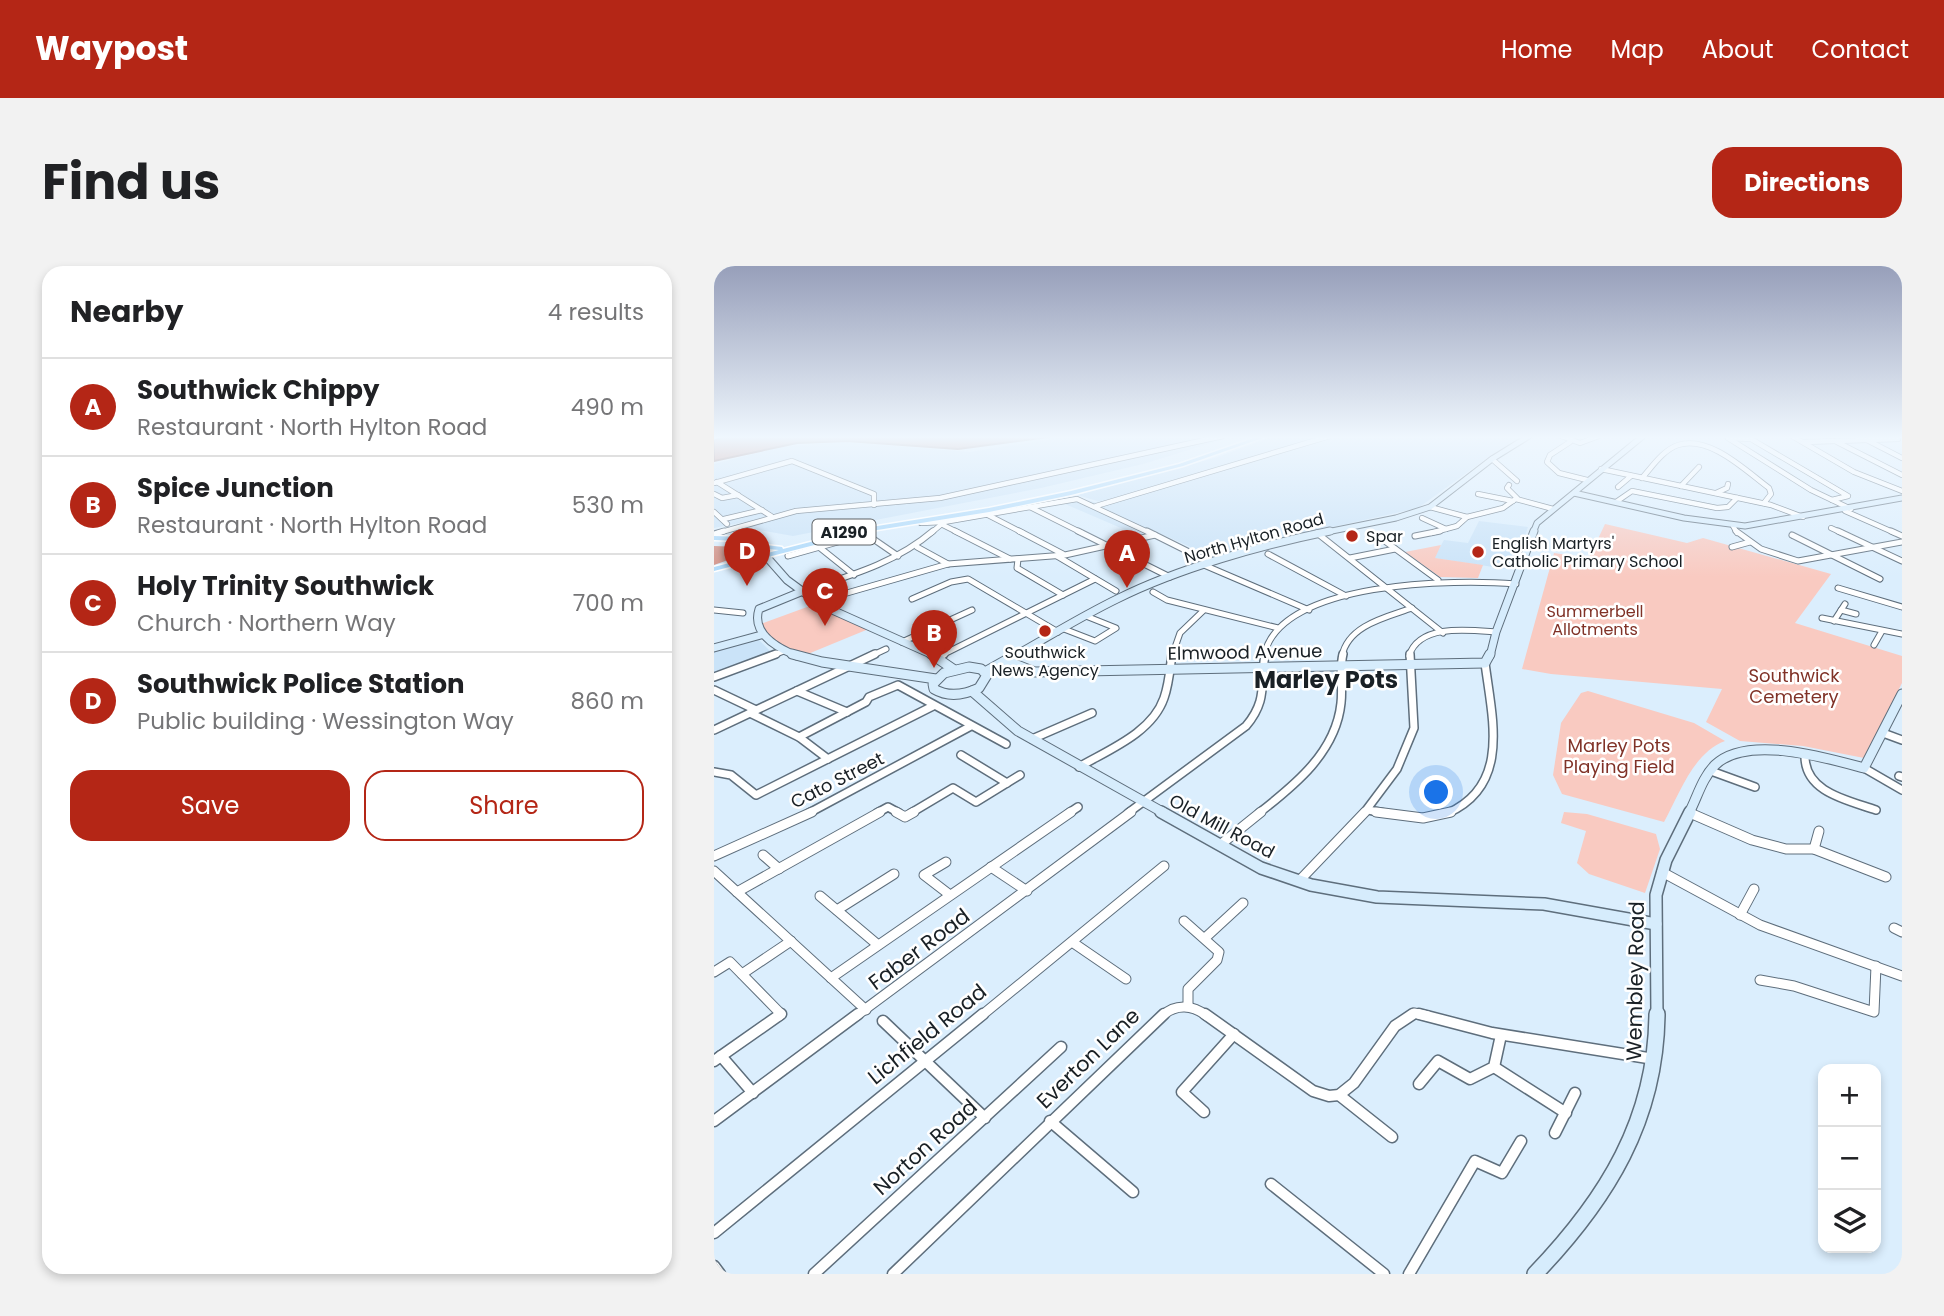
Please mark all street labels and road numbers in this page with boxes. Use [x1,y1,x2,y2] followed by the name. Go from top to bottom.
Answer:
[1182,507,1326,569] street label: North Hylton Road
[813,520,876,544] road number: A1290
[1168,638,1322,666] street label: Elmwood Avenue
[786,746,888,814] street label: Cato Street
[1165,788,1279,864] street label: Old Mill Road
[862,901,976,997] street label: Faber Road
[1619,901,1651,1061] street label: Wembley Road
[861,977,993,1091] street label: Lichfield Road
[1030,1001,1146,1115] street label: Everton Lane
[867,1092,983,1202] street label: Norton Road

